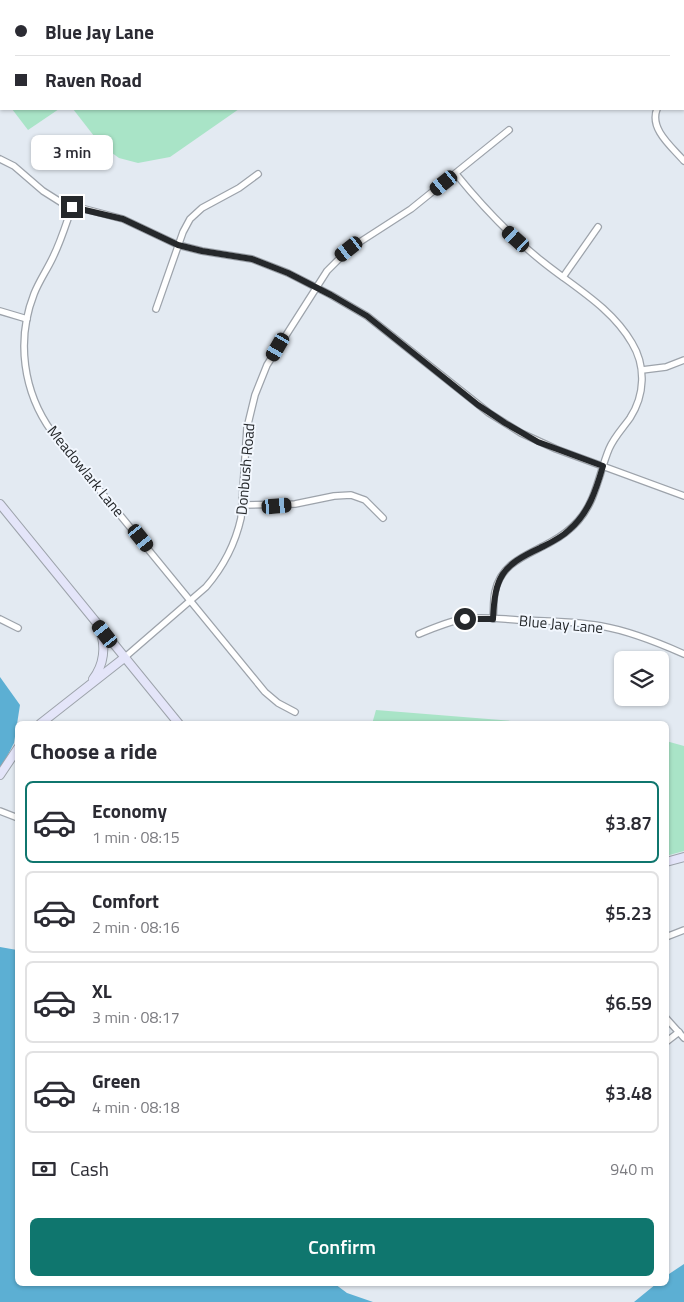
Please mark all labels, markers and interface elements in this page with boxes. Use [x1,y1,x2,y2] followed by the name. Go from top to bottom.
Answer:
[45,17,154,46] text: Blue Jay Lane
[45,65,142,94] text: Raven Road
[31,134,113,170] callout: 3 min
[53,140,91,164] text: 3 min
[427,168,460,198] car
[61,196,83,218] route end
[499,223,532,255] car
[332,234,365,264] car
[264,330,291,364] car
[42,420,130,522] street label: Meadowlark Lane
[230,422,260,516] street label: Donbush Road
[261,497,292,515] car
[125,522,156,554] car
[454,608,476,630] route start
[518,609,604,639] street label: Blue Jay Lane
[89,618,120,650] car
[614,651,669,706] map controls
[614,651,669,706] button: layers
[30,734,157,768] text: Choose a ride
[92,796,167,825] text: Economy
[32,800,77,845] icon: car
[605,808,652,837] text: $3.87
[92,825,180,849] text: 1 min · 08:15
[92,886,159,915] text: Comfort
[32,890,77,935] icon: car
[605,898,652,927] text: $5.23
[92,915,180,939] text: 2 min · 08:16
[92,976,112,1005] text: XL
[32,980,77,1025] icon: car
[605,988,652,1017] text: $6.59
[92,1005,180,1029] text: 3 min · 08:17
[92,1066,141,1095] text: Green
[32,1070,77,1115] icon: car
[605,1078,652,1107] text: $3.48
[92,1095,180,1119] text: 4 min · 08:18
[70,1154,109,1183] text: Cash
[30,1155,58,1183] icon: cash
[610,1157,654,1181] text: 940 m
[30,1218,654,1276] button: Confirm

